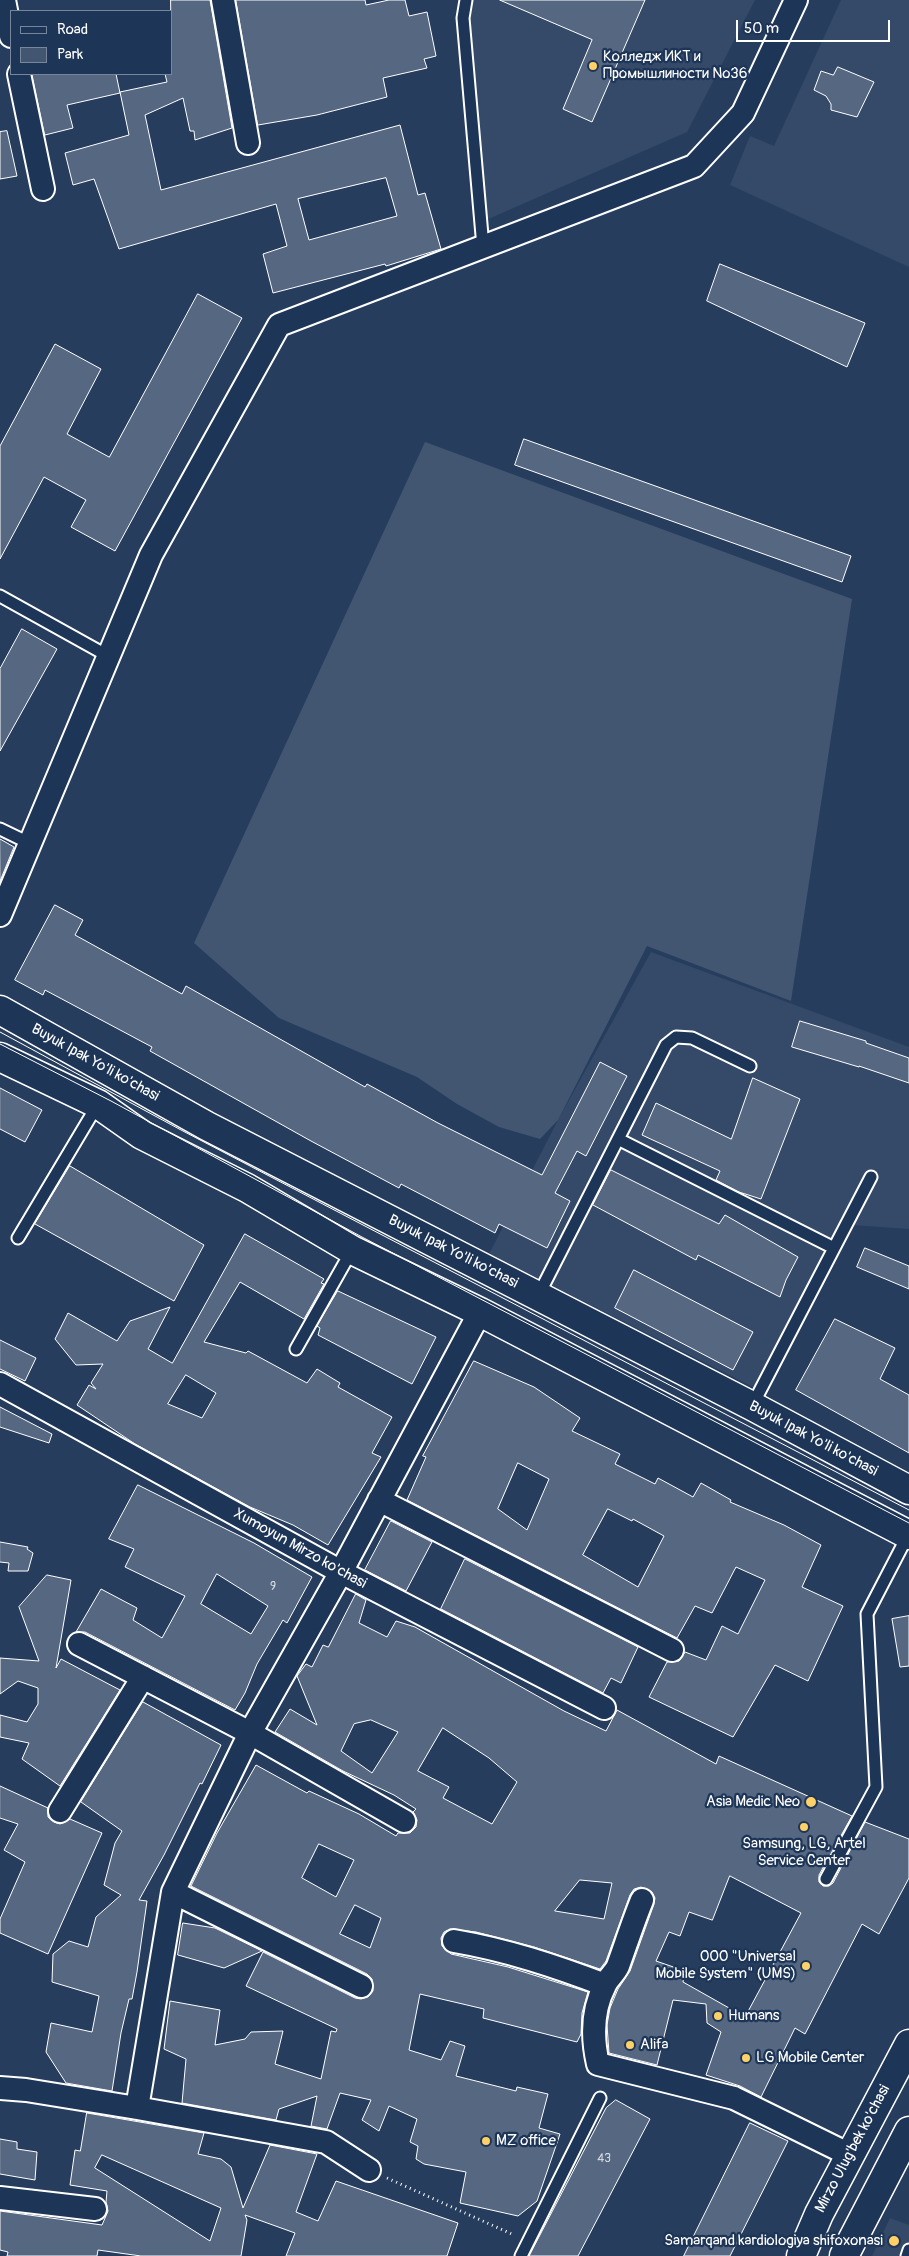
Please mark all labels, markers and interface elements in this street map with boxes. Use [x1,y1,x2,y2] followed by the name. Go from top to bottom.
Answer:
[10,10,172,75] legend
[739,10,893,42] scale bar
[744,19,779,38] text: 50 m
[57,20,88,39] text: Road
[57,45,83,64] text: Park
[603,48,747,83] place label: Колледж ИКТ и Промышлиности №36
[587,60,599,72] marker: Колледж ИКТ и Промышлиности №36
[28,1020,162,1106] street label: Buyuk Ipak Yo'li ko'chasi
[385,1211,521,1293] street label: Buyuk Ipak Yo'li ko'chasi
[745,1397,881,1481] street label: Buyuk Ipak Yo'li ko'chasi
[231,1505,369,1593] street label: Xumoyun Mirzo ko'chasi
[270,1580,276,1594] house number: 9
[706,1793,800,1811] place label: Asia Medic Neo
[804,1795,818,1809] marker: Asia Medic Neo
[798,1821,810,1833] marker: Samsung, LG, Artel Service Center
[742,1835,866,1870] place label: Samsung, LG, Artel Service Center
[656,1948,796,1983] place label: ООО "Universal Mobile System" (UMS)
[800,1960,812,1972] marker: ООО "Universal Mobile System" (UMS)
[728,2007,779,2025] place label: Humans
[712,2010,724,2022] marker: Humans
[640,2036,668,2054] place label: Alifa
[624,2039,636,2051] marker: Alifa
[756,2049,864,2067] place label: LG Mobile Center
[740,2052,752,2064] marker: LG Mobile Center
[812,2082,894,2216] street label: Mirzo Ulug'bek ko'chasi
[496,2132,556,2150] place label: MZ office
[480,2135,492,2147] marker: MZ office
[597,2152,611,2166] house number: 43
[664,2232,883,2250] place label: Samarqand kardiologiya shifoxonasi
[887,2234,901,2248] marker: Samarqand kardiologiya shifoxonasi

